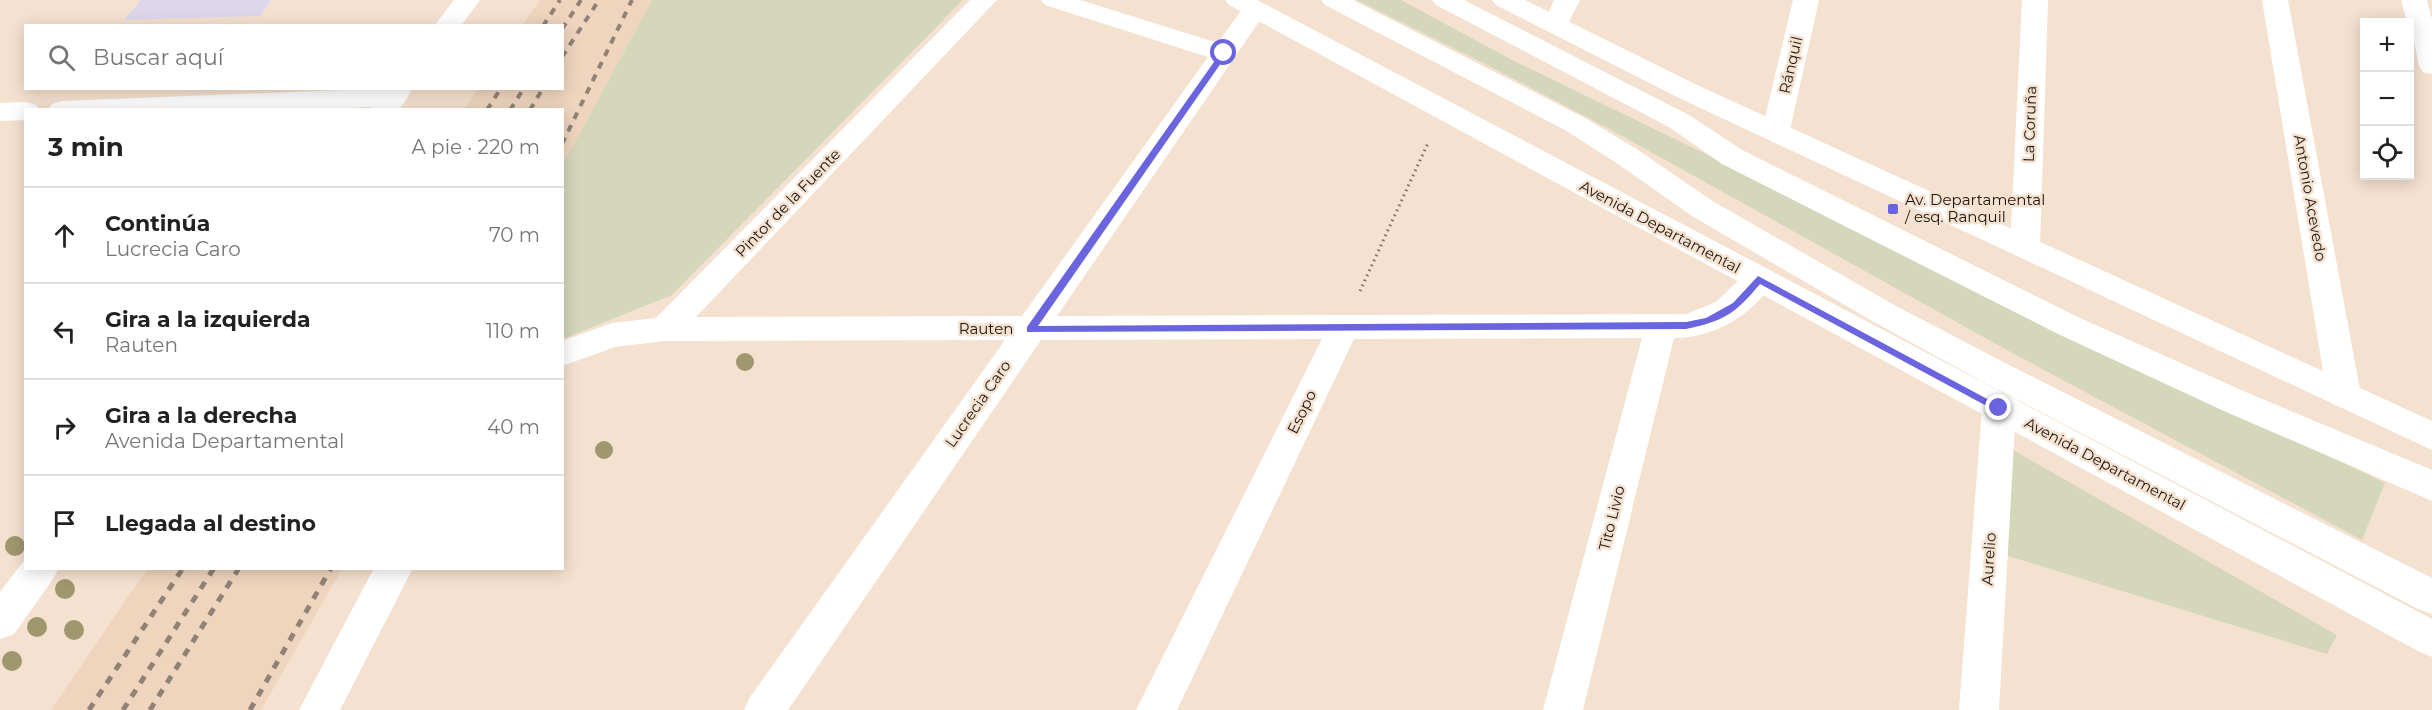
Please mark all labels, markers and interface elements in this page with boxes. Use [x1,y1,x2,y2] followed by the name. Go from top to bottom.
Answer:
[2360,18,2414,180] map controls
[2360,18,2414,72] button: +
[24,24,564,90] search box
[1775,34,1806,95] street label: Ránquil
[1210,39,1236,65] route start
[45,41,78,74] icon: search
[93,44,224,71] text: Buscar aquí
[2360,72,2414,126] button: −
[2019,85,2040,162] street label: La Coruña
[2360,126,2414,180] button: locate
[48,131,124,163] text: 3 min
[2290,133,2331,263] street label: Antonio Acevedo
[412,135,540,159] text: A pie · 220 m
[731,144,844,261] street label: Pintor de la Fuente
[1577,176,1744,277] street label: Avenida Departamental
[1904,190,2045,226] place label: Av. Departamental / esq. Ranquil
[1886,202,1900,216] marker: Av. Departamental / esq. Ranquil
[105,210,210,237] text: Continúa
[48,219,81,252] icon: ahead
[489,223,540,247] text: 70 m
[105,237,241,261] text: Lucrecia Caro
[105,306,311,333] text: Gira a la izquierda
[48,315,81,348] icon: left
[486,319,540,343] text: 110 m
[959,319,1013,338] street label: Rauten
[105,333,178,357] text: Rauten
[941,357,1015,451] street label: Lucrecia Caro
[1283,387,1320,437] street label: Esopo
[1985,394,2011,420] route end
[105,402,297,429] text: Gira a la derecha
[48,411,81,444] icon: right
[2022,413,2189,514] street label: Avenida Departamental
[487,415,540,439] text: 40 m
[105,429,344,453] text: Avenida Departamental
[1594,484,1629,552] street label: Tito Livio
[48,507,81,540] icon: arrive
[105,510,316,537] text: Llegada al destino
[1977,532,2000,586] street label: Aurelio

